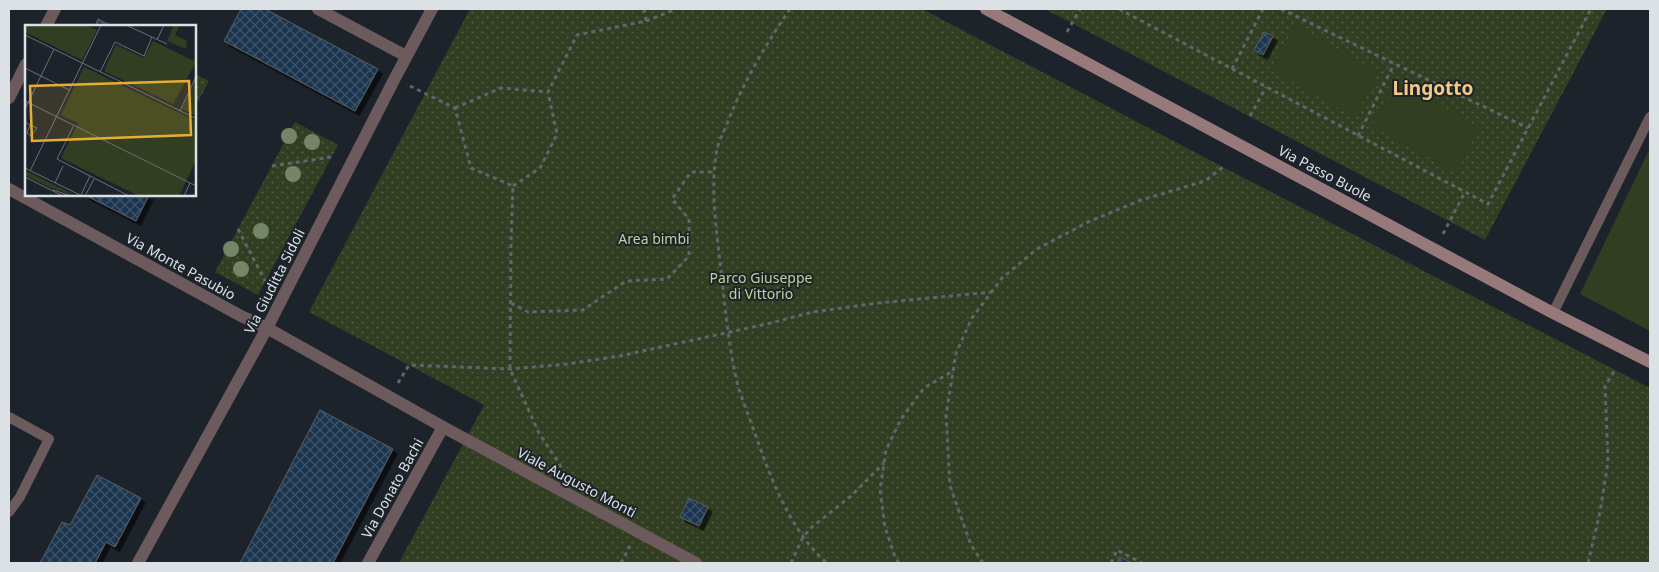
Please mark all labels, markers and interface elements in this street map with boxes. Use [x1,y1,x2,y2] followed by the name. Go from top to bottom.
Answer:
[25,25,196,196] inset map
[1393,75,1473,101] district label: Lingotto
[1275,140,1375,206] street label: Via Passo Buole
[239,225,309,337] street label: Via Giuditta Sidoli
[123,228,239,304] street label: Via Monte Pasubio
[618,229,690,248] park label: Area bimbi
[710,268,813,303] park label: Parco Giuseppe di Vittorio
[357,434,427,542] street label: Via Donato Bachi
[514,443,640,521] street label: Viale Augusto Monti

